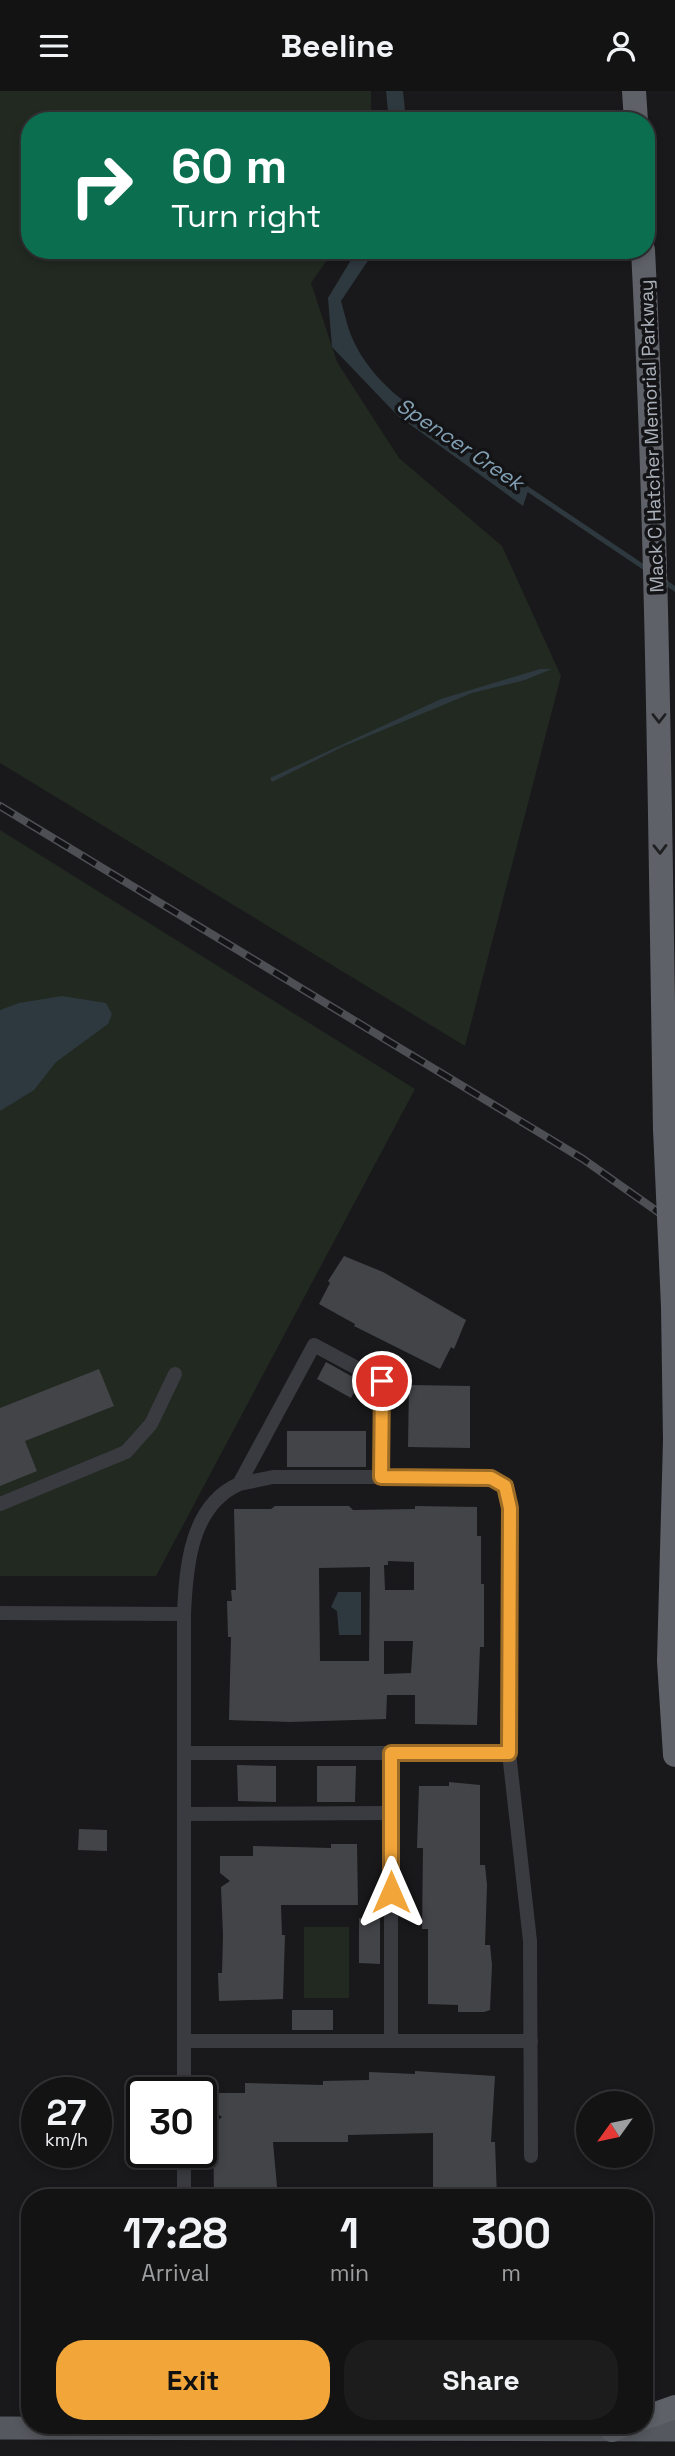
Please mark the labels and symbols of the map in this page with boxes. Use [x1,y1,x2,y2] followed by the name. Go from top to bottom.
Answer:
[634,279,669,593] street label: Mack C Hatcher Memorial Parkway
[392,391,531,497] water label: Spencer Creek
[651,713,667,723] one-way arrow
[653,844,668,855] one-way arrow
[352,1351,412,1411] pin
[354,1855,428,1929] position arrow
[126,2077,217,2168] speed limit sign: 30
[576,2091,653,2168] north arrow

